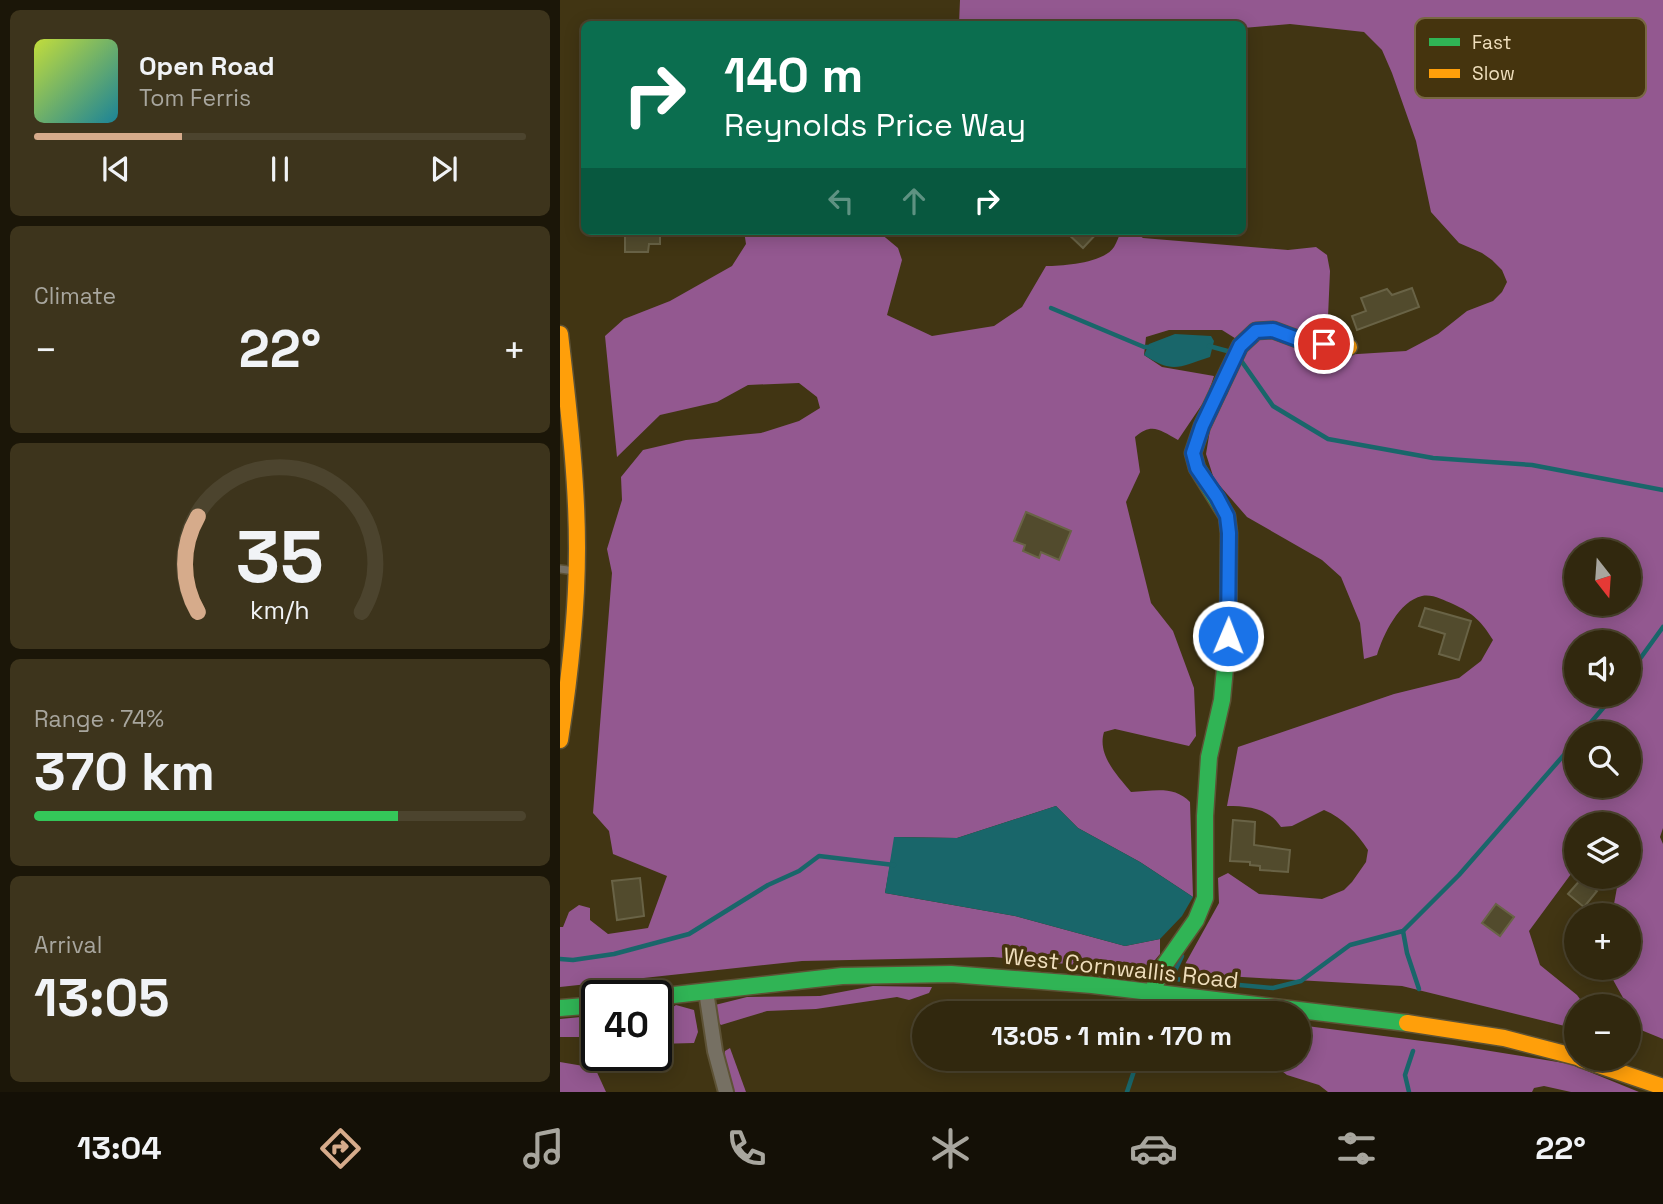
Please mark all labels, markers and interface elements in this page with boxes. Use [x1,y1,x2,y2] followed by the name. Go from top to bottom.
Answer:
[1415,18,1646,98] legend
[1472,30,1512,55] text: Fast
[724,44,863,106] text: 140 m
[139,49,275,83] text: Open Road
[609,49,700,140] icon: right
[1472,61,1515,86] text: Slow
[139,83,251,113] text: Tom Ferris
[724,105,1026,145] text: Reynolds Price Way
[97,150,135,188] icon: previous
[261,150,299,188] icon: pause
[425,150,463,188] icon: next
[822,182,860,220] icon: left
[895,182,933,220] icon: ahead
[968,182,1006,220] icon: right
[34,281,116,311] text: Climate
[1294,314,1354,374] pin
[239,316,321,382] text: 22°
[1305,325,1343,363] icon: arrive
[34,326,58,374] text: −
[502,326,526,374] text: +
[236,510,324,603] text: 35
[1564,539,1642,616] north arrow
[1564,539,1641,1071] map controls
[250,594,310,626] text: km/h
[1191,599,1265,673] position arrow
[1564,630,1641,707] button: sound
[34,704,164,734] text: Range · 74%
[1564,721,1641,798] button: search
[34,739,215,805] text: 370 km
[1564,812,1641,889] button: layers
[1564,903,1641,980] button: +
[34,930,102,960] text: Arrival
[1002,941,1240,995] street label: West Cornwallis Road
[34,965,170,1031] text: 13:05
[581,980,672,1071] speed limit sign: 40
[1564,994,1641,1071] button: −
[991,1019,1232,1053] text: 13:05 · 1 min · 170 m
[316,1124,365,1173] icon: directions
[519,1124,568,1173] icon: music
[722,1124,771,1173] icon: phone
[926,1124,975,1173] icon: climate
[1129,1124,1178,1173] icon: car
[1332,1124,1381,1173] icon: filters
[77,1128,162,1168] text: 13:04
[1535,1128,1586,1168] text: 22°

